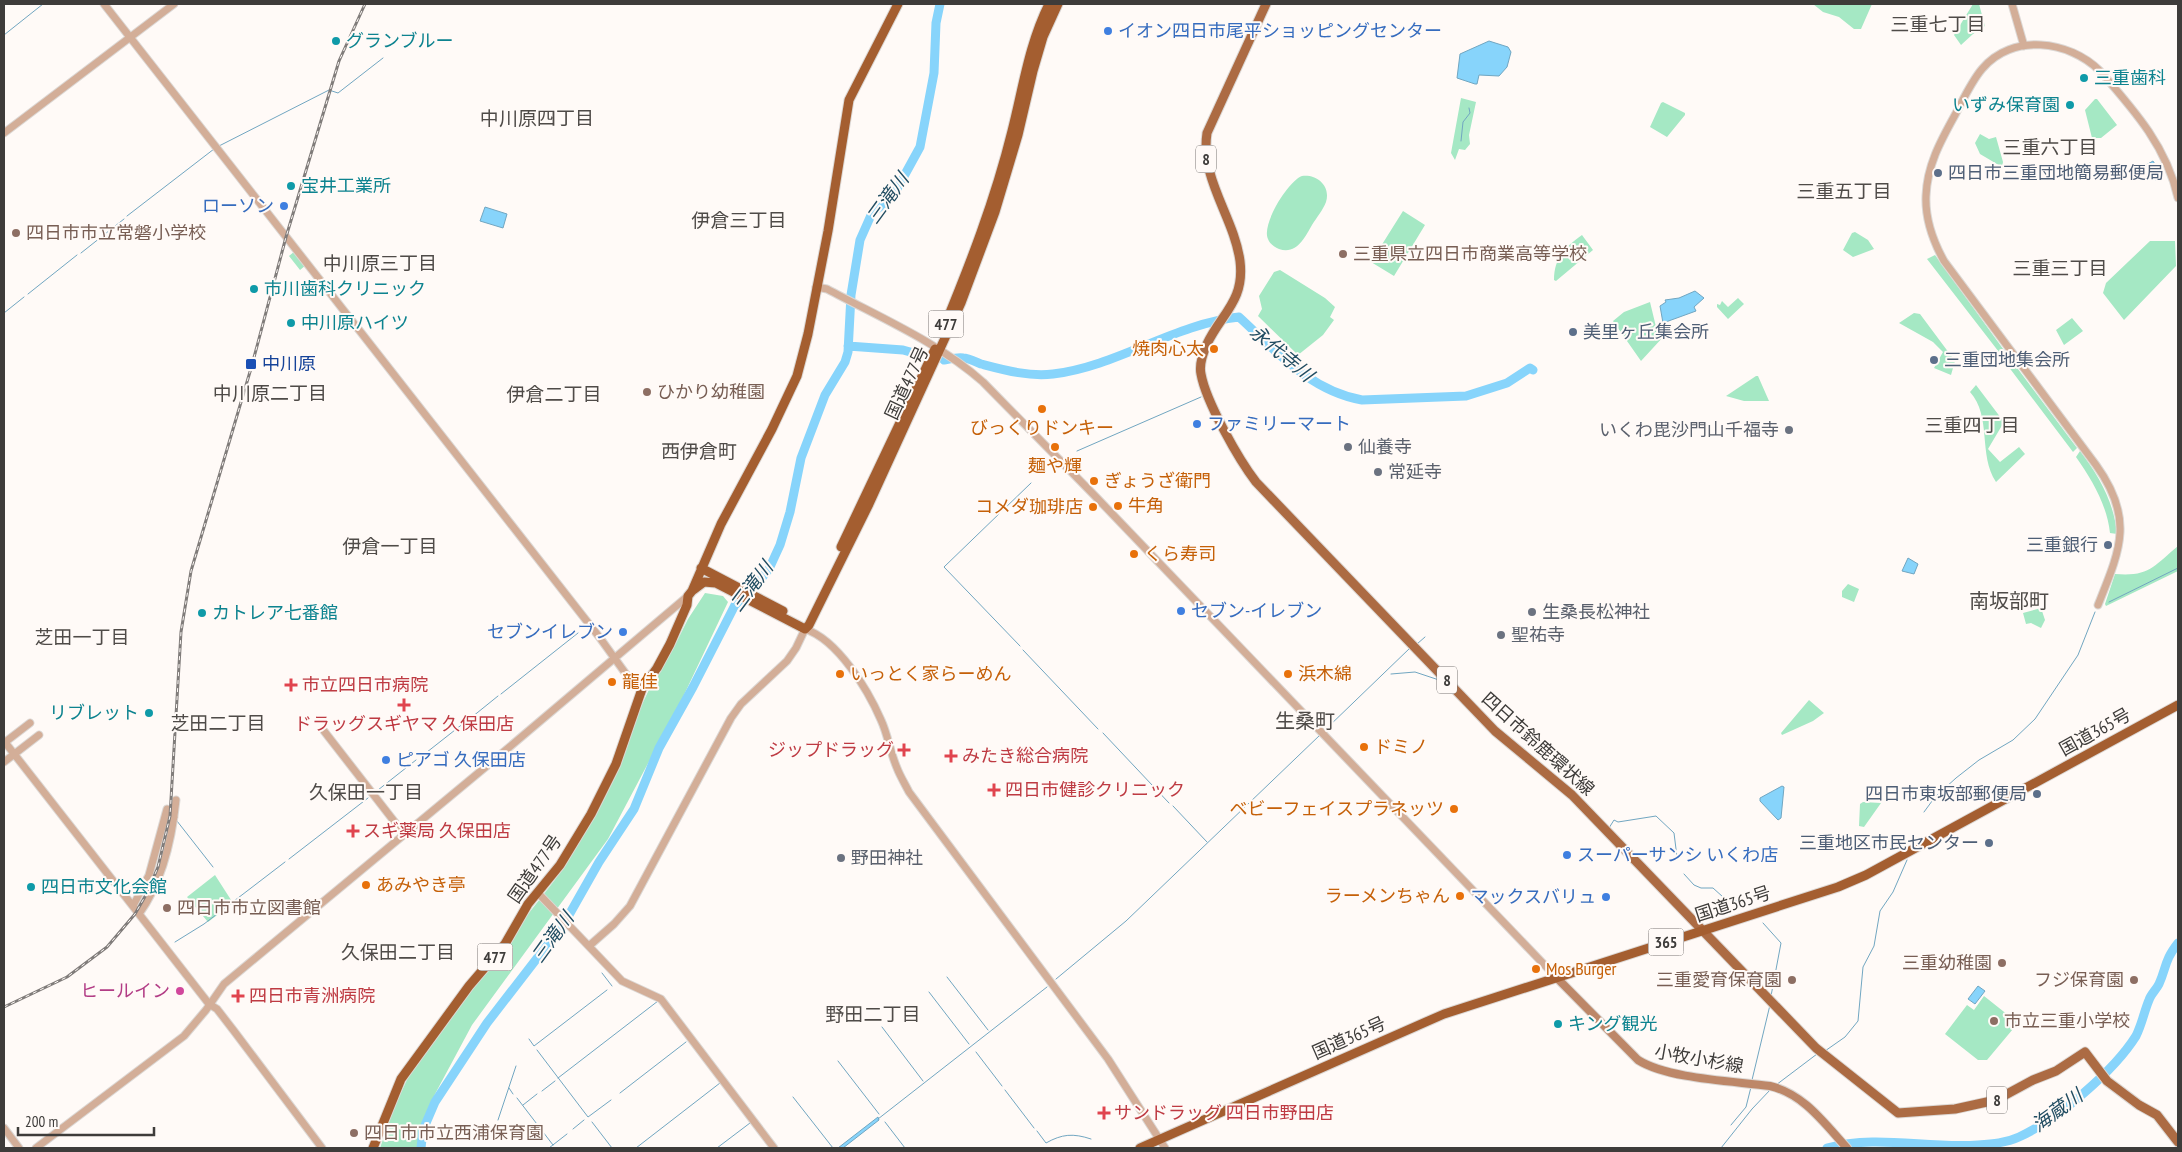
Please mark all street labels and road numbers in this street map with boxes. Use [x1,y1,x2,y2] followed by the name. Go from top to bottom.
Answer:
[1196,146,1216,172] road number: 8
[928,310,964,338] road number: 477
[880,342,934,423] street label: 国道477号
[1437,666,1457,694] road number: 8
[1477,687,1600,800] street label: 四日市鈴鹿環状線
[2055,703,2135,761] street label: 国道365号
[503,830,566,907] street label: 国道477号
[1692,880,1774,927] street label: 国道365号
[1648,929,1684,956] road number: 365
[478,944,512,970] road number: 477
[1308,1011,1389,1064] street label: 国道365号
[1653,1039,1745,1078] street label: 小牧小杉線
[1987,1086,2007,1114] road number: 8

